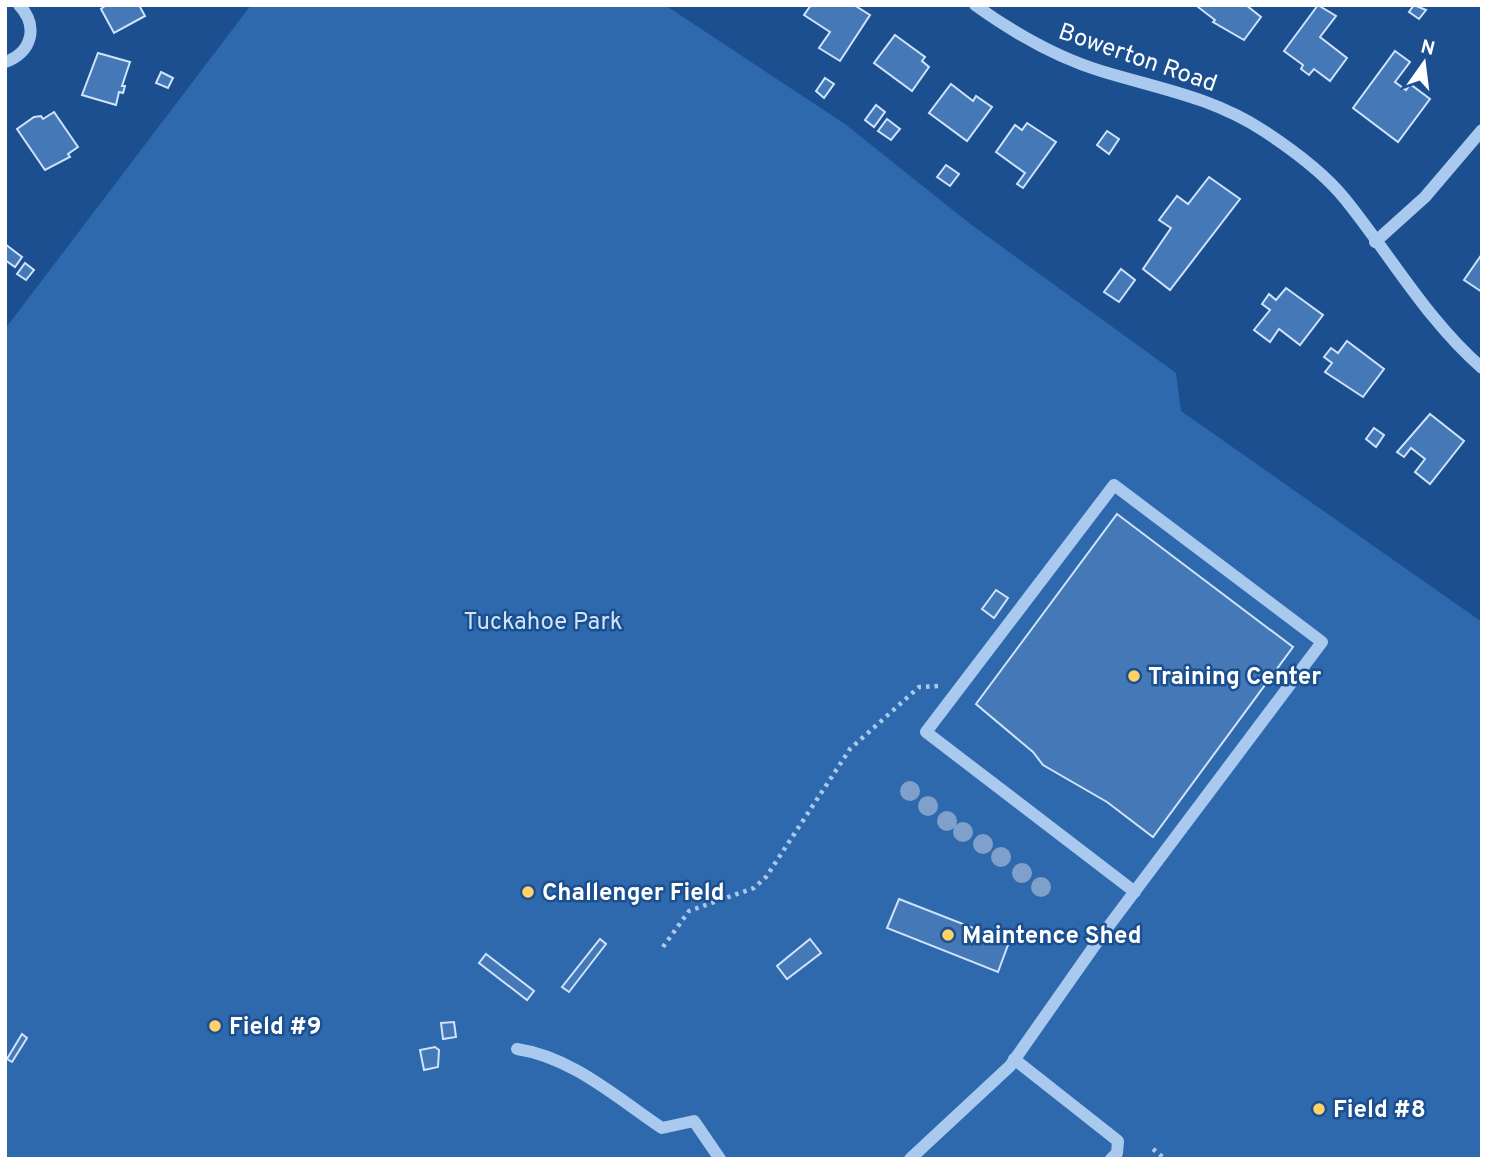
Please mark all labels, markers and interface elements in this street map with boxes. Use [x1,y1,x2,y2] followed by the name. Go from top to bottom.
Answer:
[1054,18,1221,100] street label: Bowerton Road
[1389,28,1459,98] north arrow
[1418,35,1437,62] text: N
[464,608,622,638] park label: Tuckahoe Park
[1148,663,1321,693] place label: Training Center
[1126,668,1142,684] marker: Training Center
[542,879,725,909] place label: Challenger Field
[520,884,536,900] marker: Challenger Field
[962,922,1142,952] place label: Maintence Shed
[940,927,956,943] marker: Maintence Shed
[229,1013,321,1043] place label: Field #9
[207,1018,223,1034] marker: Field #9
[1333,1096,1426,1126] place label: Field #8
[1311,1101,1327,1117] marker: Field #8

